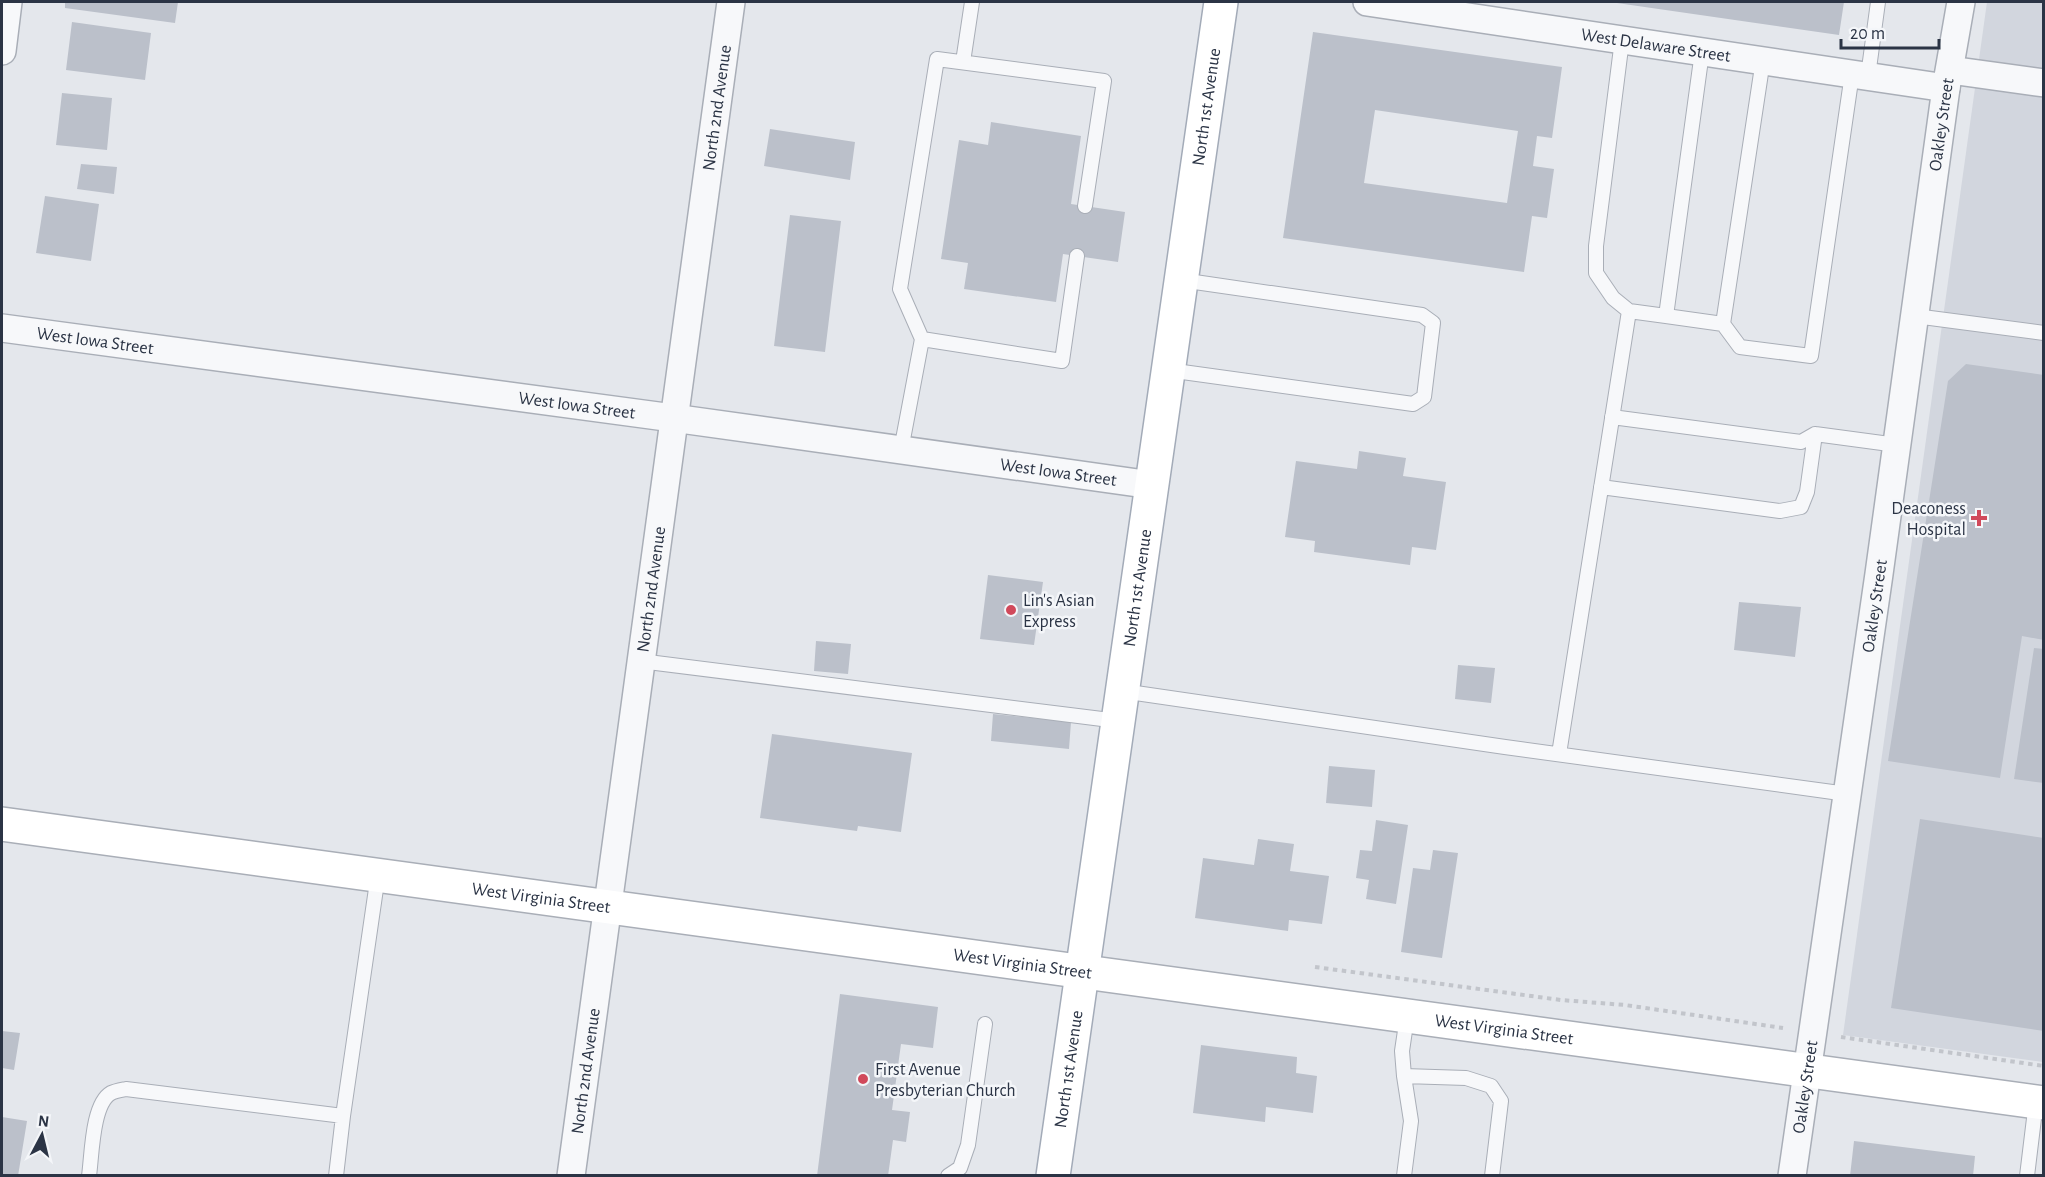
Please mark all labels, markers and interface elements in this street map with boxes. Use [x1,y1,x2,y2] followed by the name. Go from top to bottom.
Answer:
[1841,12,1938,50] scale bar
[1850,25,1885,43] text: 20 m
[1580,26,1732,66] street label: West Delaware Street
[700,44,735,172] street label: North 2nd Avenue
[1190,47,1224,167] street label: North 1st Avenue
[1927,76,1958,172] street label: Oakley Street
[36,325,155,358] street label: West Iowa Street
[517,389,636,423] street label: West Iowa Street
[999,456,1118,490] street label: West Iowa Street
[1891,500,1966,539] place label: Deaconess Hospital
[1970,509,1988,527] marker: Deaconess Hospital
[634,525,669,654] street label: North 2nd Avenue
[1121,528,1155,648] street label: North 1st Avenue
[1860,558,1891,654] street label: Oakley Street
[1023,592,1094,631] place label: Lin's Asian Express
[1004,603,1018,617] marker: Lin's Asian Express
[470,880,612,917] street label: West Virginia Street
[952,946,1093,983] street label: West Virginia Street
[569,1007,604,1135] street label: North 2nd Avenue
[1052,1009,1087,1129] street label: North 1st Avenue
[1433,1012,1575,1049] street label: West Virginia Street
[1790,1039,1822,1135] street label: Oakley Street
[875,1061,1016,1100] place label: First Avenue Presbyterian Church
[856,1072,870,1086] marker: First Avenue Presbyterian Church
[12,1105,72,1165] north arrow
[37,1112,50,1130] text: N

